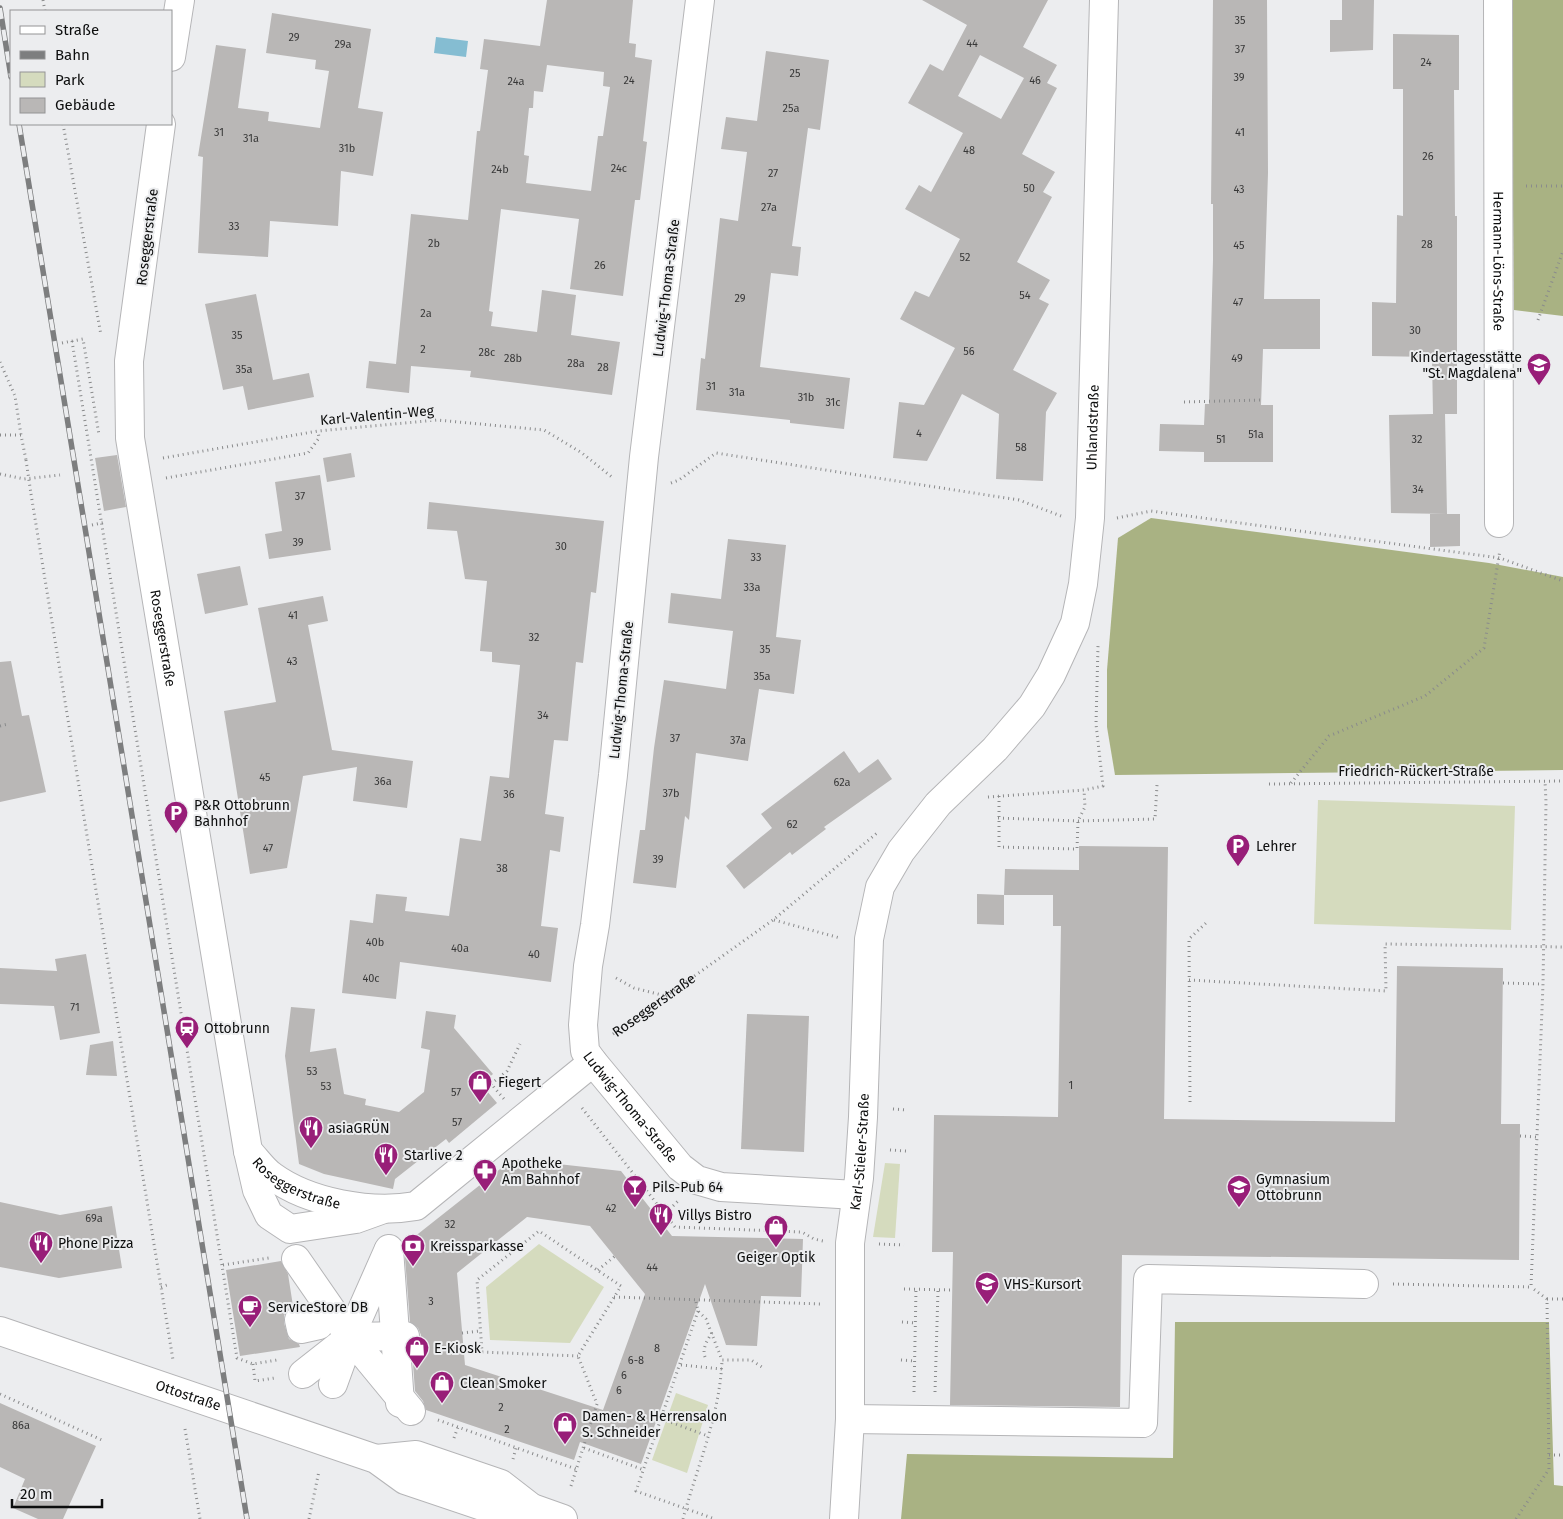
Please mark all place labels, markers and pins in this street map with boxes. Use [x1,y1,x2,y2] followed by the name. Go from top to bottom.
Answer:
[1410,349,1522,382] place label: Kindertagesstätte "St. Magdalena"
[1526,352,1552,386] school or university icon: Kindertagesstätte "St. Magdalena"
[194,797,290,830] place label: P&R Ottobrunn Bahnhof
[163,800,189,834] parking icon: P&R Ottobrunn Bahnhof
[1225,833,1251,867] parking icon: Lehrer
[1256,838,1297,855] place label: Lehrer
[174,1015,200,1049] station icon: Ottobrunn
[204,1020,270,1037] place label: Ottobrunn
[467,1069,493,1103] shop icon: Fiegert
[498,1074,542,1091] place label: Fiegert
[298,1115,324,1149] restaurant icon: asiaGRÜN
[328,1119,390,1137] place label: asiaGRÜN
[373,1142,399,1176] restaurant icon: Starlive 2
[404,1147,463,1164] place label: Starlive 2
[502,1155,581,1188] place label: Apotheke Am Bahnhof
[472,1158,498,1192] pharmacy icon: Apotheke Am Bahnhof
[1256,1171,1330,1204] place label: Gymnasium Ottobrunn
[622,1174,648,1208] bar icon: Pils-Pub 64
[1226,1174,1252,1208] school or university icon: Gymnasium Ottobrunn
[652,1179,724,1196] place label: Pils-Pub 64
[648,1202,674,1236] restaurant icon: Villys Bistro
[678,1207,752,1224] place label: Villys Bistro
[763,1214,789,1248] shop icon: Geiger Optik
[28,1230,54,1264] restaurant icon: Phone Pizza
[400,1233,426,1267] bank icon: Kreissparkasse
[58,1235,134,1252] place label: Phone Pizza
[430,1238,524,1255] place label: Kreissparkasse
[737,1249,816,1266] place label: Geiger Optik
[974,1271,1000,1305] school or university icon: VHS-Kursort
[1004,1276,1082,1293] place label: VHS-Kursort
[237,1294,263,1328] cafe icon: ServiceStore DB
[268,1299,368,1316] place label: ServiceStore DB
[404,1335,430,1369] shop icon: E-Kiosk
[434,1340,482,1357] place label: E-Kiosk
[429,1370,455,1404] shop icon: Clean Smoker
[460,1375,547,1392] place label: Clean Smoker
[582,1408,727,1441] place label: Damen- & Herrensalon S. Schneider
[552,1411,578,1445] shop icon: Damen- & Herrensalon S. Schneider

